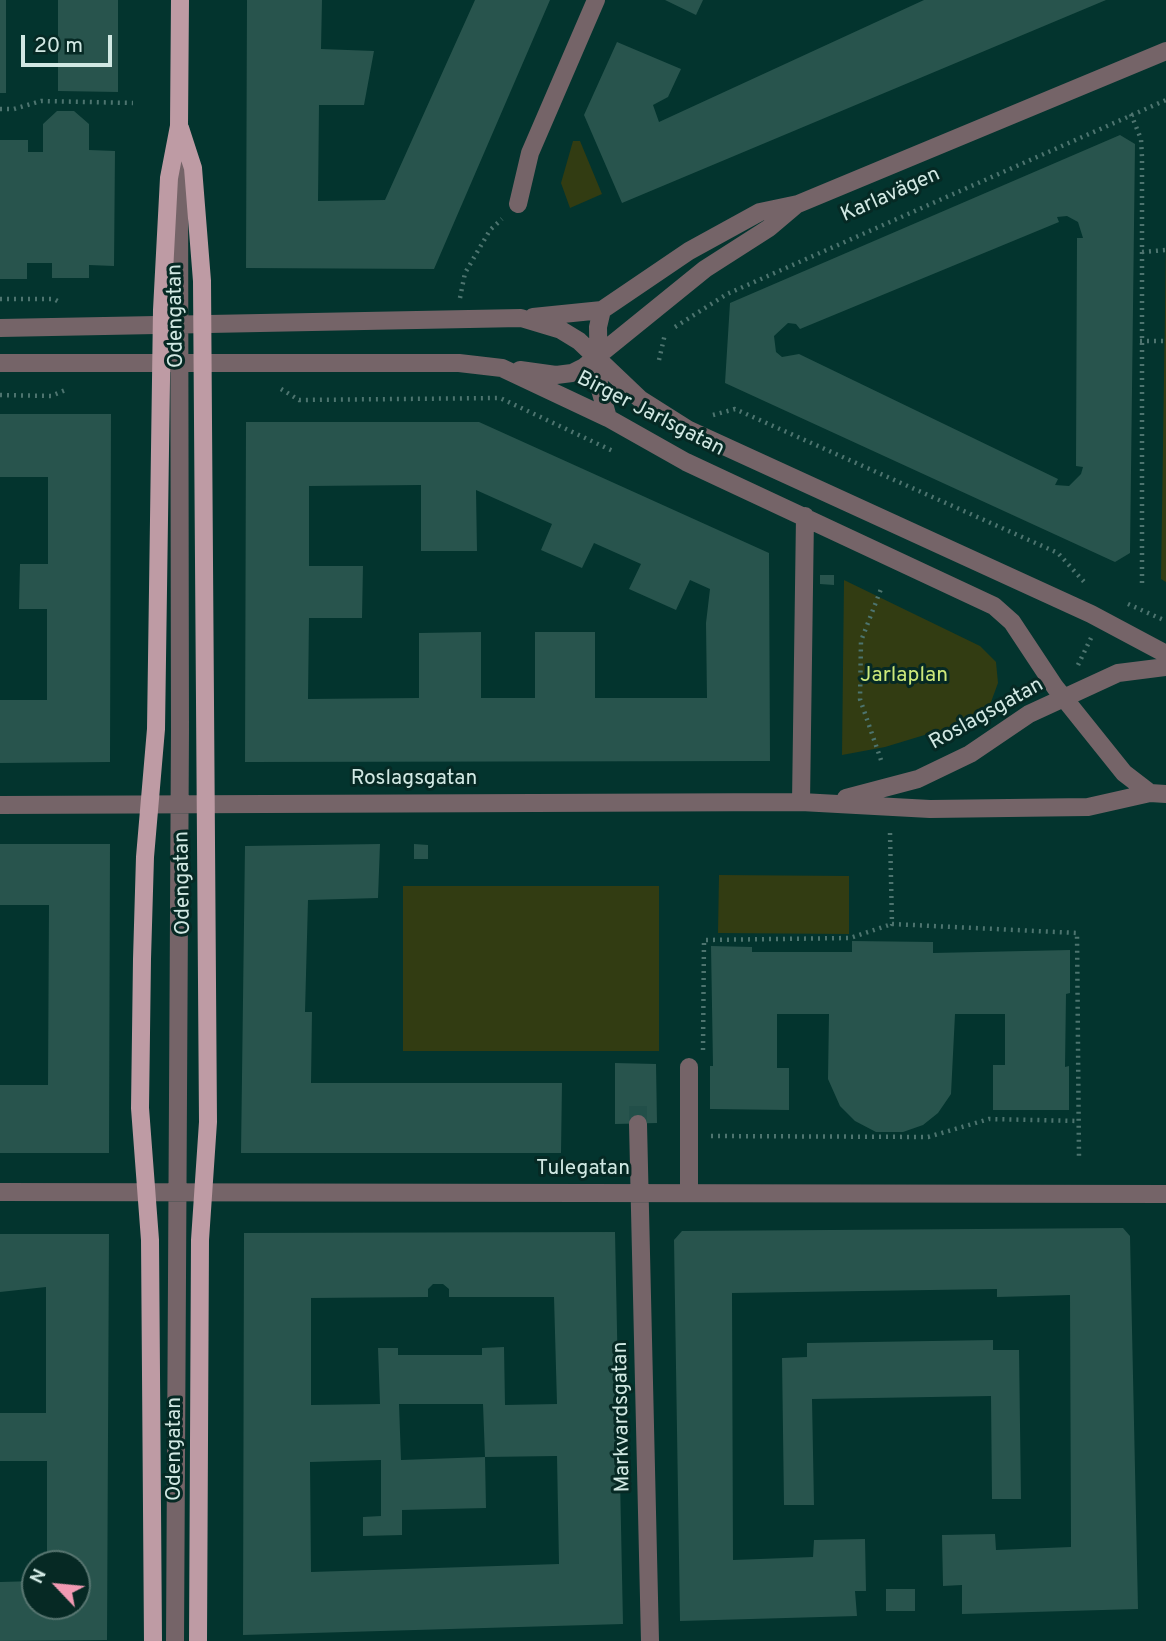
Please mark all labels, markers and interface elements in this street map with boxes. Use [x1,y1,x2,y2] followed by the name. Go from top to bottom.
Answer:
[24,21,116,65] scale bar
[34,33,83,60] text: 20 m
[838,163,944,229] street label: Karlavägen
[163,264,191,368] street label: Odengatan
[572,367,728,463] street label: Birger Jarlsgatan
[860,664,948,690] park label: Jarlaplan
[925,673,1049,757] street label: Roslagsgatan
[351,767,477,793] street label: Roslagsgatan
[170,831,198,935] street label: Odengatan
[536,1157,630,1183] street label: Tulegatan
[609,1341,637,1493] street label: Markvardsgatan
[163,1397,189,1501] street label: Odengatan
[21,1550,91,1620] north arrow
[25,1565,53,1588] text: N

